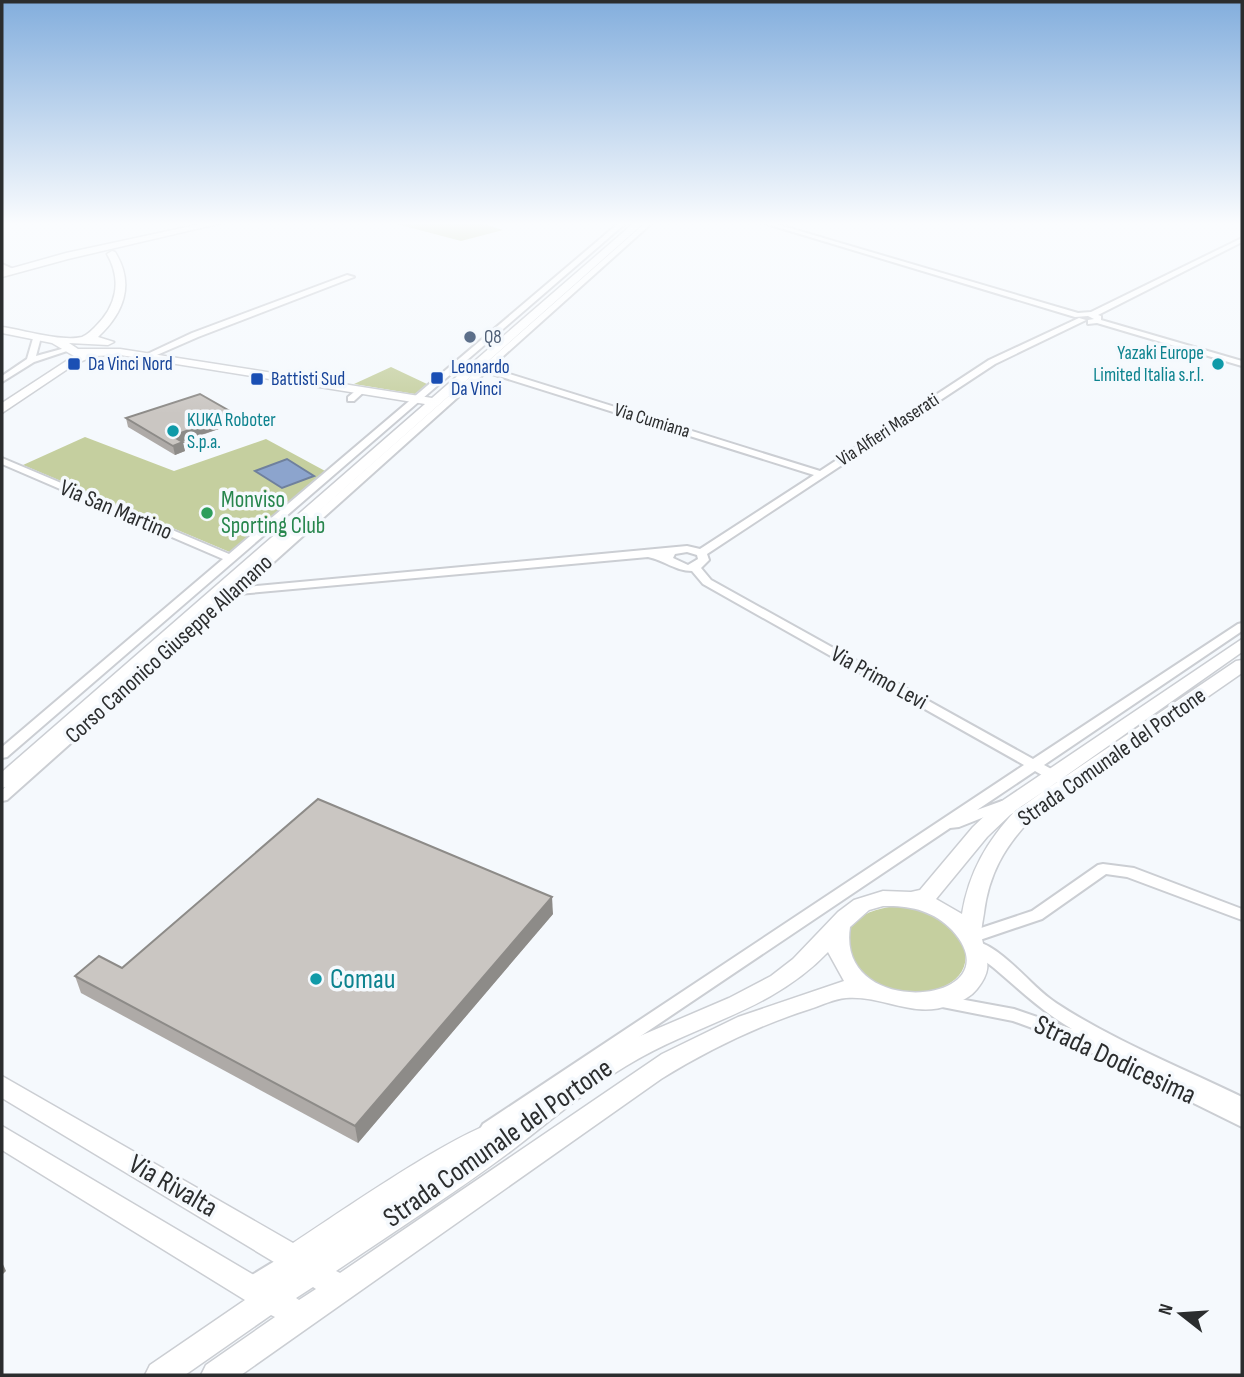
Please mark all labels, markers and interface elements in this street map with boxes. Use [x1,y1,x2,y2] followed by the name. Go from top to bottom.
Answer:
[484,326,502,349] place label: Q8
[462,329,478,345] marker: Q8
[1093,342,1204,387] place label: Yazaki Europe Limited Italia s.r.l.
[88,353,173,376] place label: Da Vinci Nord
[66,356,82,372] marker: Da Vinci Nord
[451,356,510,401] place label: Leonardo Da Vinci
[1210,356,1226,372] marker: Yazaki Europe Limited Italia s.r.l.
[271,368,345,391] place label: Battisti Sud
[429,370,445,386] marker: Leonardo Da Vinci
[249,371,265,387] marker: Battisti Sud
[833,388,943,472] street label: Via Alfieri Maserati
[611,399,693,443] street label: Via Cumiana
[187,409,276,454] place label: KUKA Roboter S.p.a.
[165,423,181,439] marker: KUKA Roboter S.p.a.
[56,474,176,546] street label: Via San Martino
[221,486,325,540] place label: Monviso Sporting Club
[199,505,215,521] marker: Monviso Sporting Club
[60,549,278,749] street label: Corso Canonico Giuseppe Allamano
[826,640,932,716] street label: Via Primo Levi
[1013,682,1211,832] street label: Strada Comunale del Portone
[330,963,395,996] place label: Comau
[308,971,324,987] marker: Comau
[1029,1008,1201,1112] street label: Strada Dodicesima
[377,1052,619,1234] street label: Strada Comunale del Portone
[123,1148,223,1224] street label: Via Rivalta
[1146,1279,1216,1349] north arrow
[1154,1301,1179,1318] text: N

